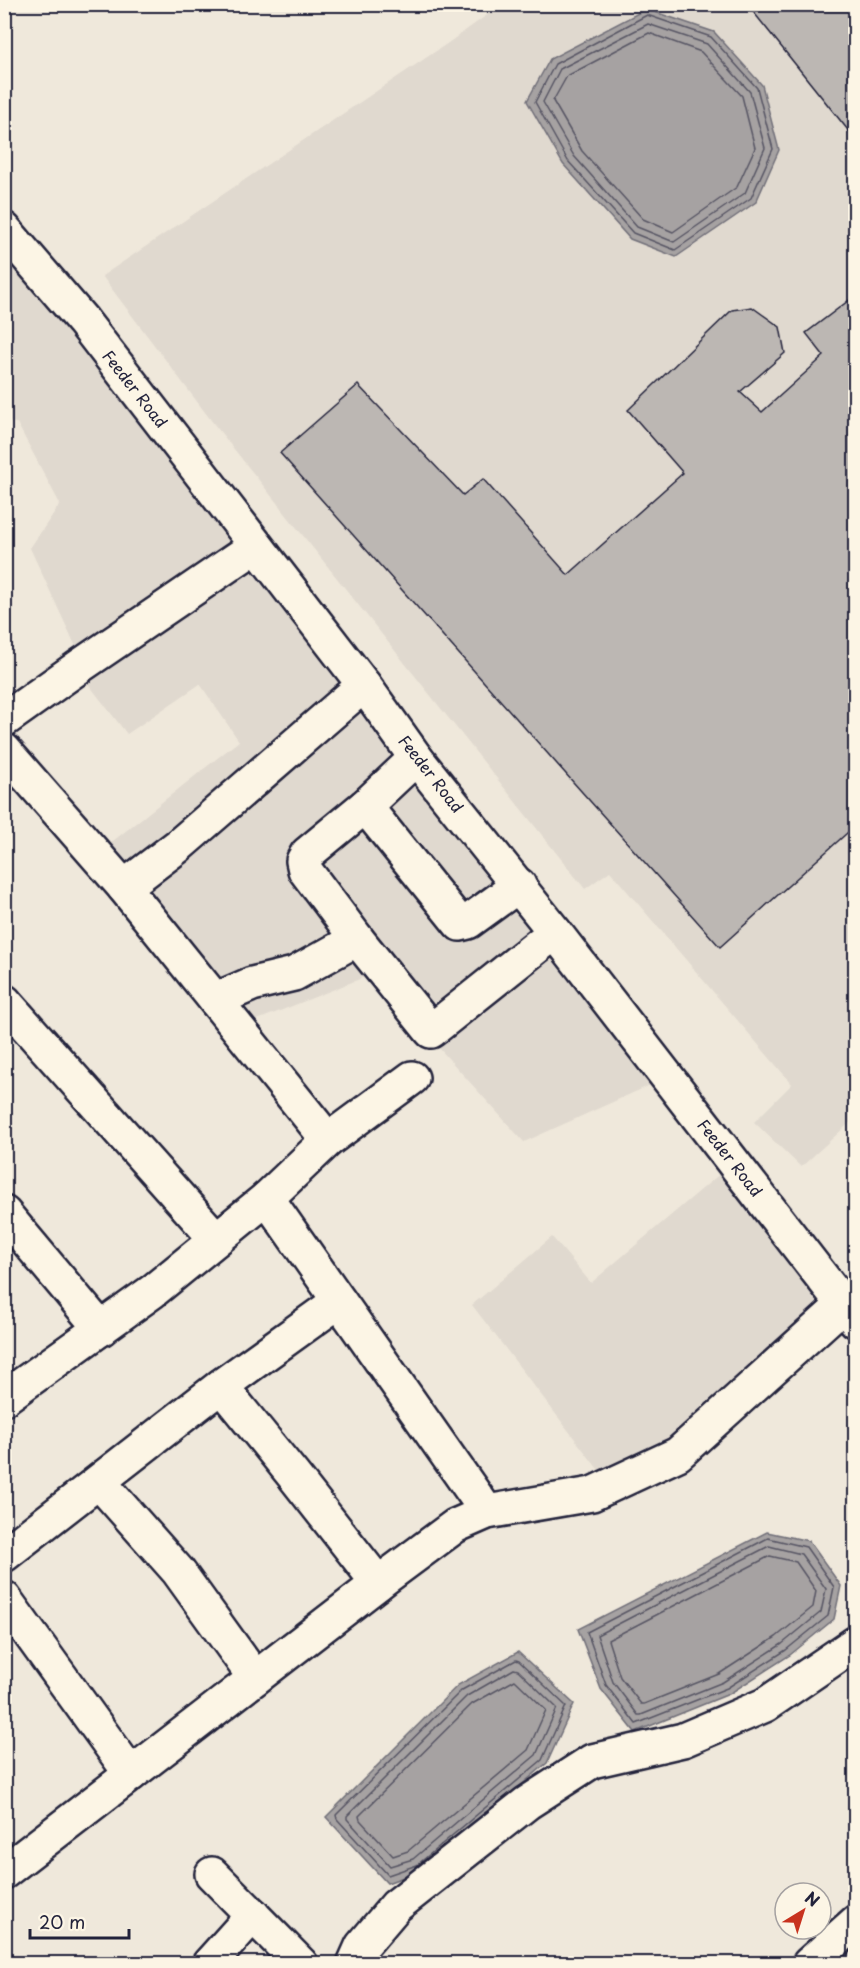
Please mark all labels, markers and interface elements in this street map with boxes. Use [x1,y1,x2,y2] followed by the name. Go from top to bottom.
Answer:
[98,344,174,432] street label: Feeder Road
[394,729,470,817] street label: Feeder Road
[693,1113,769,1201] street label: Feeder Road
[773,1881,833,1941] north arrow
[800,1885,825,1912] text: N
[30,1902,129,1940] scale bar
[39,1908,85,1935] text: 20 m

